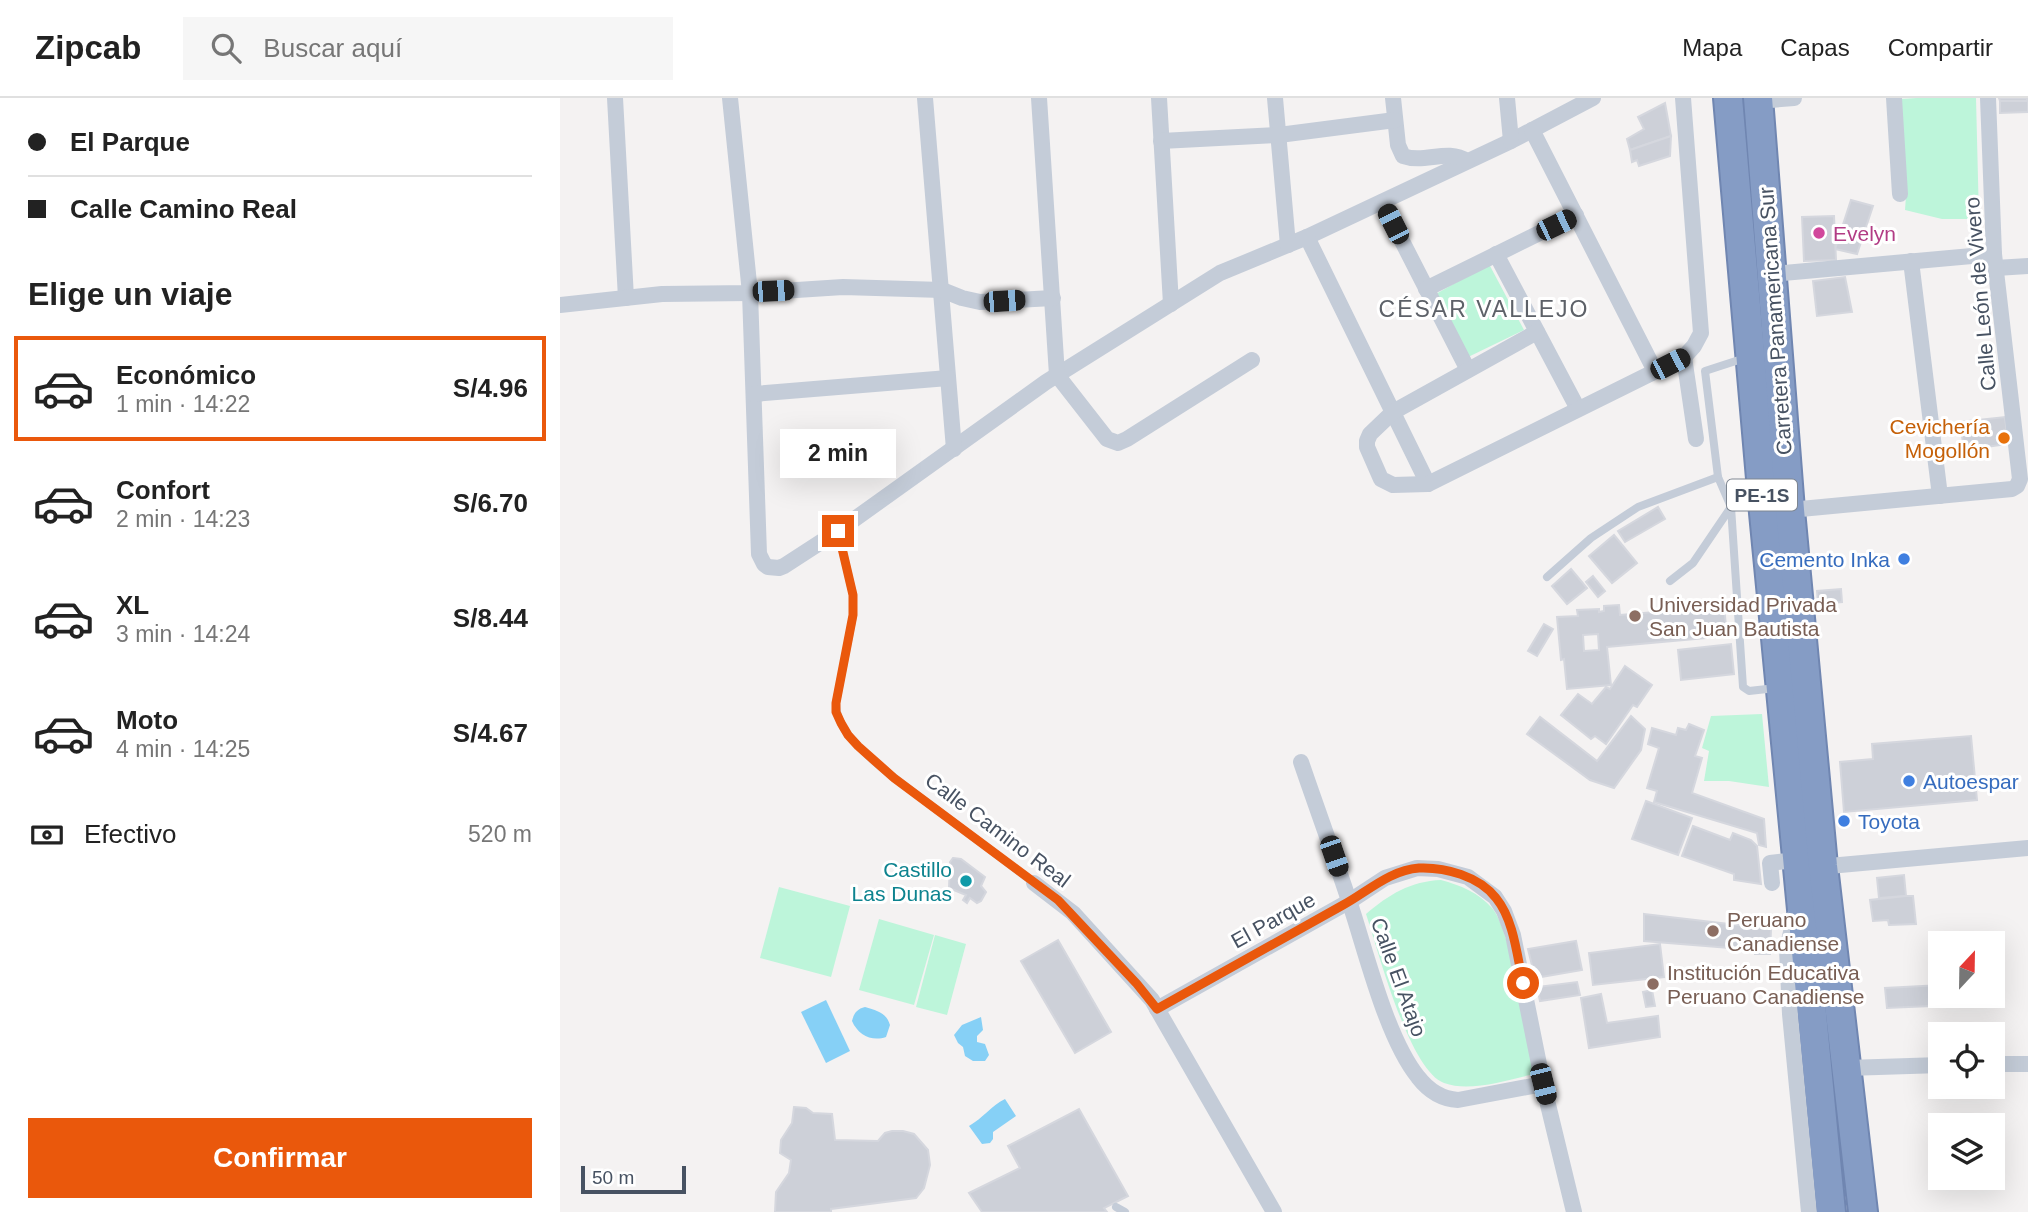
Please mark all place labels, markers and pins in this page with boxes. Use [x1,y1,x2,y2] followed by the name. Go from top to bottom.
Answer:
[1833,222,1896,245] place label: Evelyn
[1811,225,1827,241] marker: Evelyn
[1890,415,1990,462] place label: Cevichería Mogollón
[1996,430,2012,446] marker: Cevichería Mogollón
[1759,548,1890,571] place label: Cemento Inka
[1896,551,1912,567] marker: Cemento Inka
[1649,593,1837,640] place label: Universidad Privada San Juan Bautista
[1627,608,1643,624] marker: Universidad Privada San Juan Bautista
[1923,770,2019,793] place label: Autoespar
[1901,773,1917,789] marker: Autoespar
[1858,810,1920,833] place label: Toyota
[1836,813,1852,829] marker: Toyota
[852,858,952,905] place label: Castillo Las Dunas
[958,873,974,889] marker: Castillo Las Dunas
[1727,908,1839,955] place label: Peruano Canadiense
[1705,923,1721,939] marker: Peruano Canadiense
[1667,961,1864,1008] place label: Institución Educativa Peruano Canadiense
[1645,976,1661,992] marker: Institución Educativa Peruano Canadiense

